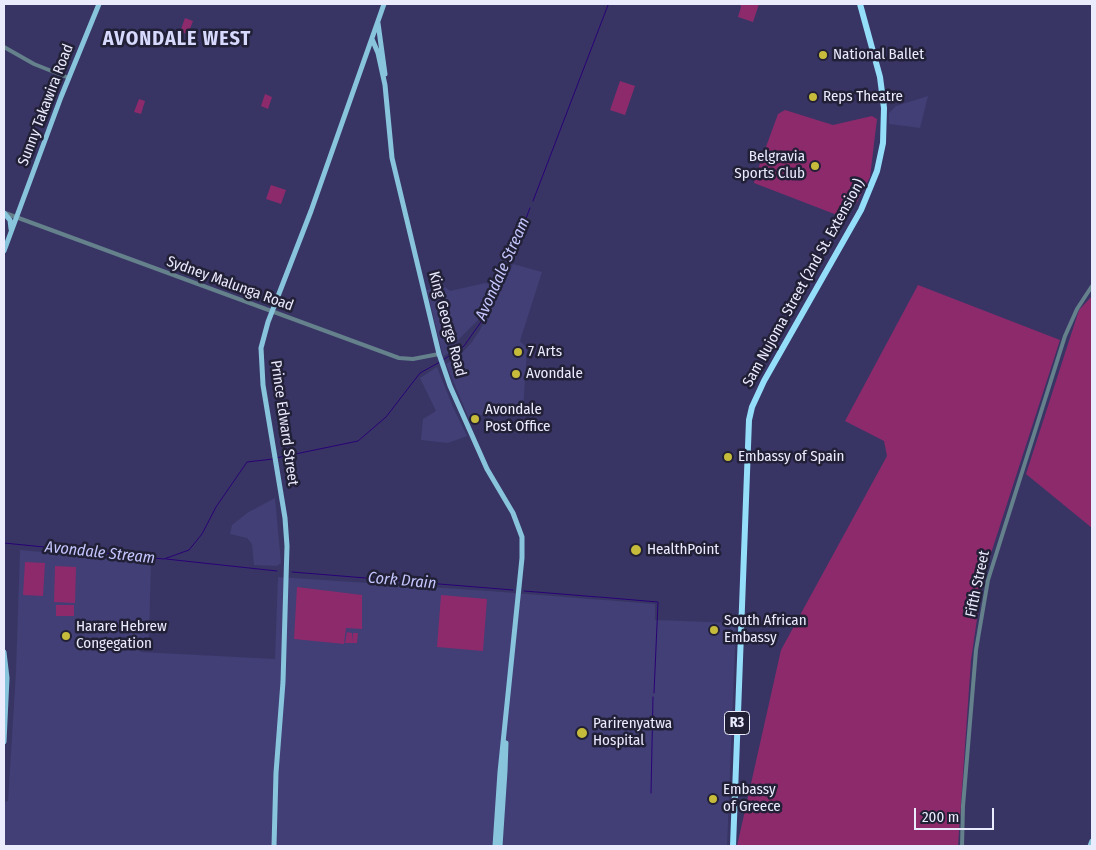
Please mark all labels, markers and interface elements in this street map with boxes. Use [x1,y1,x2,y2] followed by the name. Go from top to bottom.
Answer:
[101,27,253,51] district label: AVONDALE WEST
[14,41,78,169] street label: Sunny Takawira Road
[833,46,924,64] place label: National Ballet
[817,49,829,61] marker: National Ballet
[823,88,903,106] place label: Reps Theatre
[807,91,819,103] marker: Reps Theatre
[734,148,805,183] place label: Belgravia Sports Club
[809,160,821,172] marker: Belgravia Sports Club
[739,176,869,390] street label: Sam Nujoma Street (2nd St. Extension)
[472,215,534,323] water label: Avondale Stream
[164,253,296,315] street label: Sydney Malunga Road
[424,270,470,378] street label: King George Road
[528,343,562,361] place label: 7 Arts
[512,346,524,358] marker: 7 Arts
[266,359,302,487] street label: Prince Edward Street
[526,365,583,383] place label: Avondale
[510,368,522,380] marker: Avondale
[485,401,551,436] place label: Avondale Post Office
[469,413,481,425] marker: Avondale Post Office
[738,448,844,466] place label: Embassy of Spain
[722,451,734,463] marker: Embassy of Spain
[44,538,156,568] water label: Avondale Stream
[647,541,719,559] place label: HealthPoint
[629,543,643,557] marker: HealthPoint
[962,549,994,619] street label: Fifth Street
[367,568,437,594] water label: Cork Drain
[724,612,807,647] place label: South African Embassy
[76,618,167,653] place label: Harare Hebrew Congegation
[708,624,720,636] marker: South African Embassy
[60,630,72,642] marker: Harare Hebrew Congegation
[724,711,750,734] road number: R3
[593,715,672,750] place label: Parirenyatwa Hospital
[575,726,589,740] marker: Parirenyatwa Hospital
[723,781,781,816] place label: Embassy of Greece
[707,793,719,805] marker: Embassy of Greece
[916,798,996,830] scale bar
[922,808,959,826] text: 200 m

